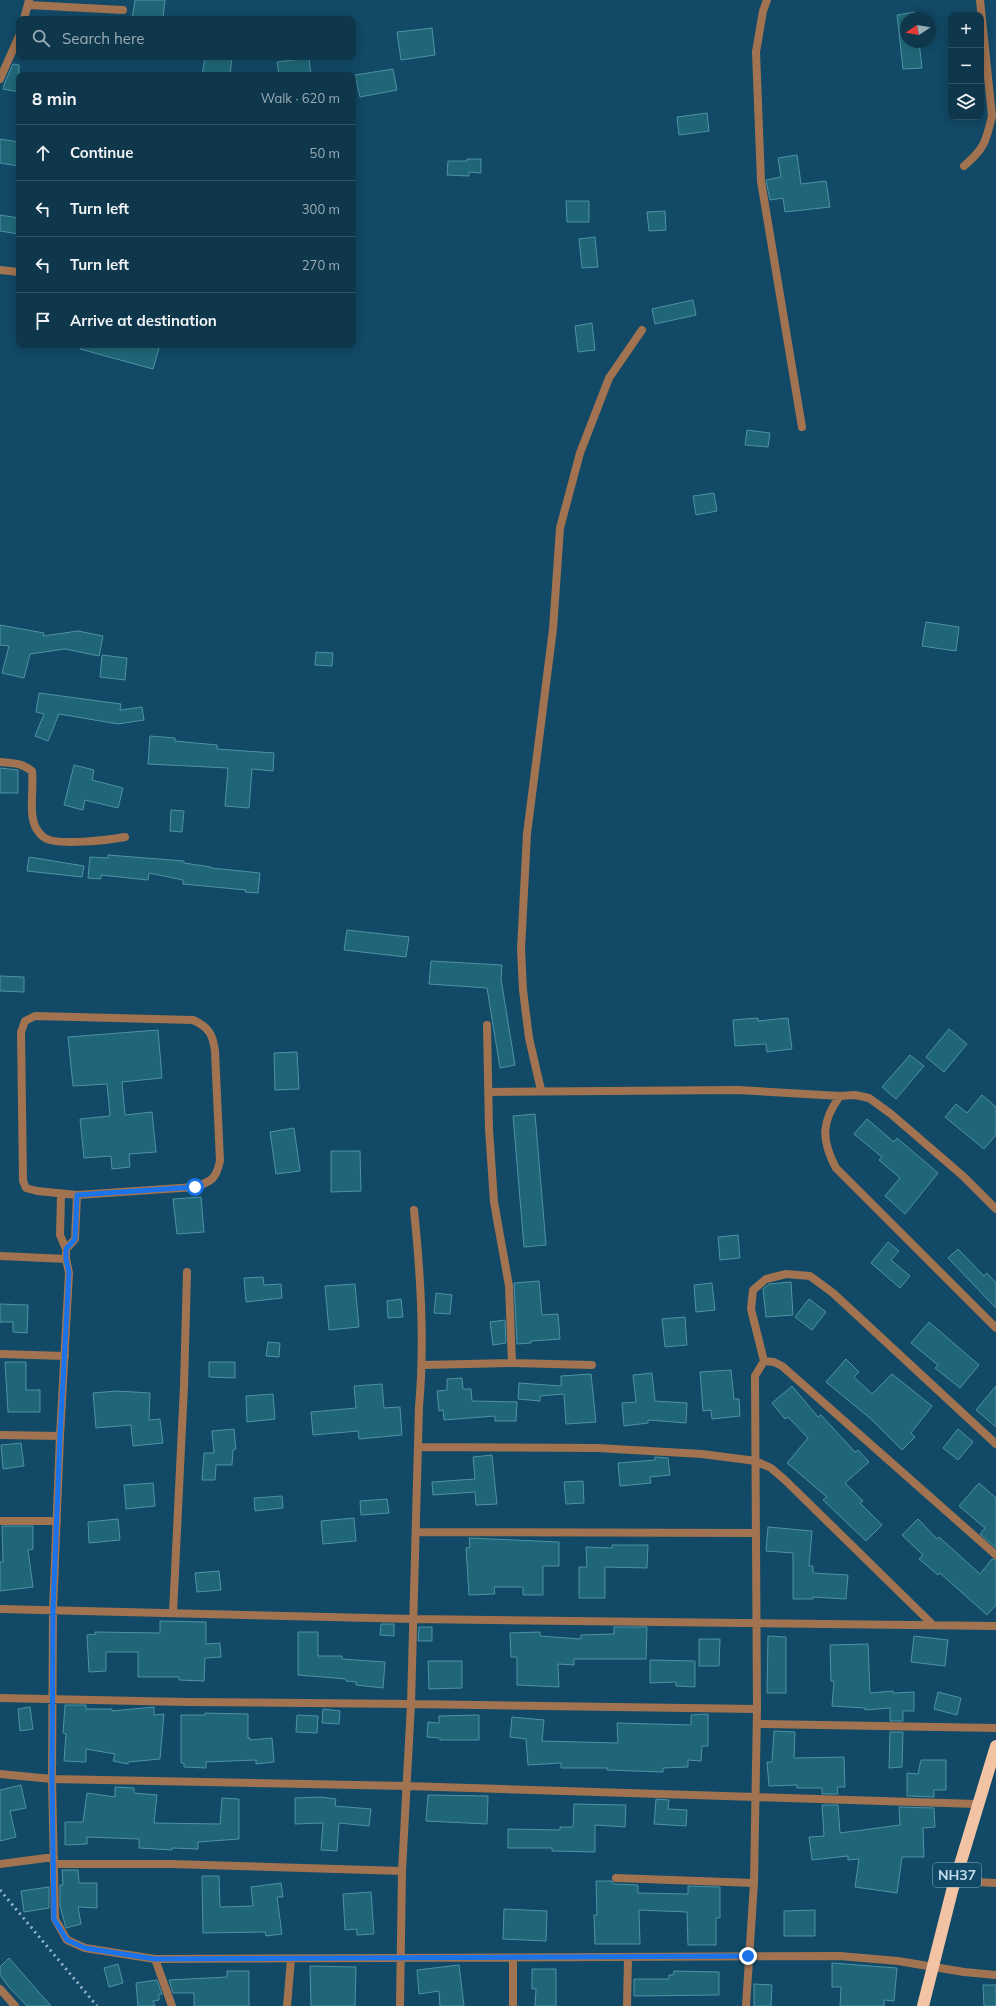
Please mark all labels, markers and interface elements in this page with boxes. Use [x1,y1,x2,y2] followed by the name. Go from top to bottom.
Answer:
[900,12,936,48] north arrow
[948,12,984,120] map controls
[948,12,984,48] button: +
[16,16,356,60] search box
[30,27,52,49] icon: search
[62,29,144,48] text: Search here
[948,48,984,84] button: −
[948,84,984,120] button: layers
[32,88,77,109] text: 8 min
[261,90,340,106] text: Walk · 620 m
[32,142,54,164] icon: ahead
[70,143,133,162] text: Continue
[310,145,340,161] text: 50 m
[32,198,54,220] icon: left
[70,199,129,218] text: Turn left
[302,201,340,217] text: 300 m
[32,254,54,276] icon: left
[70,255,129,274] text: Turn left
[302,257,340,273] text: 270 m
[32,310,54,332] icon: arrive
[70,311,217,330] text: Arrive at destination
[186,1178,204,1196] route start
[933,1863,981,1887] road number: NH37
[739,1947,757,1965] route end

